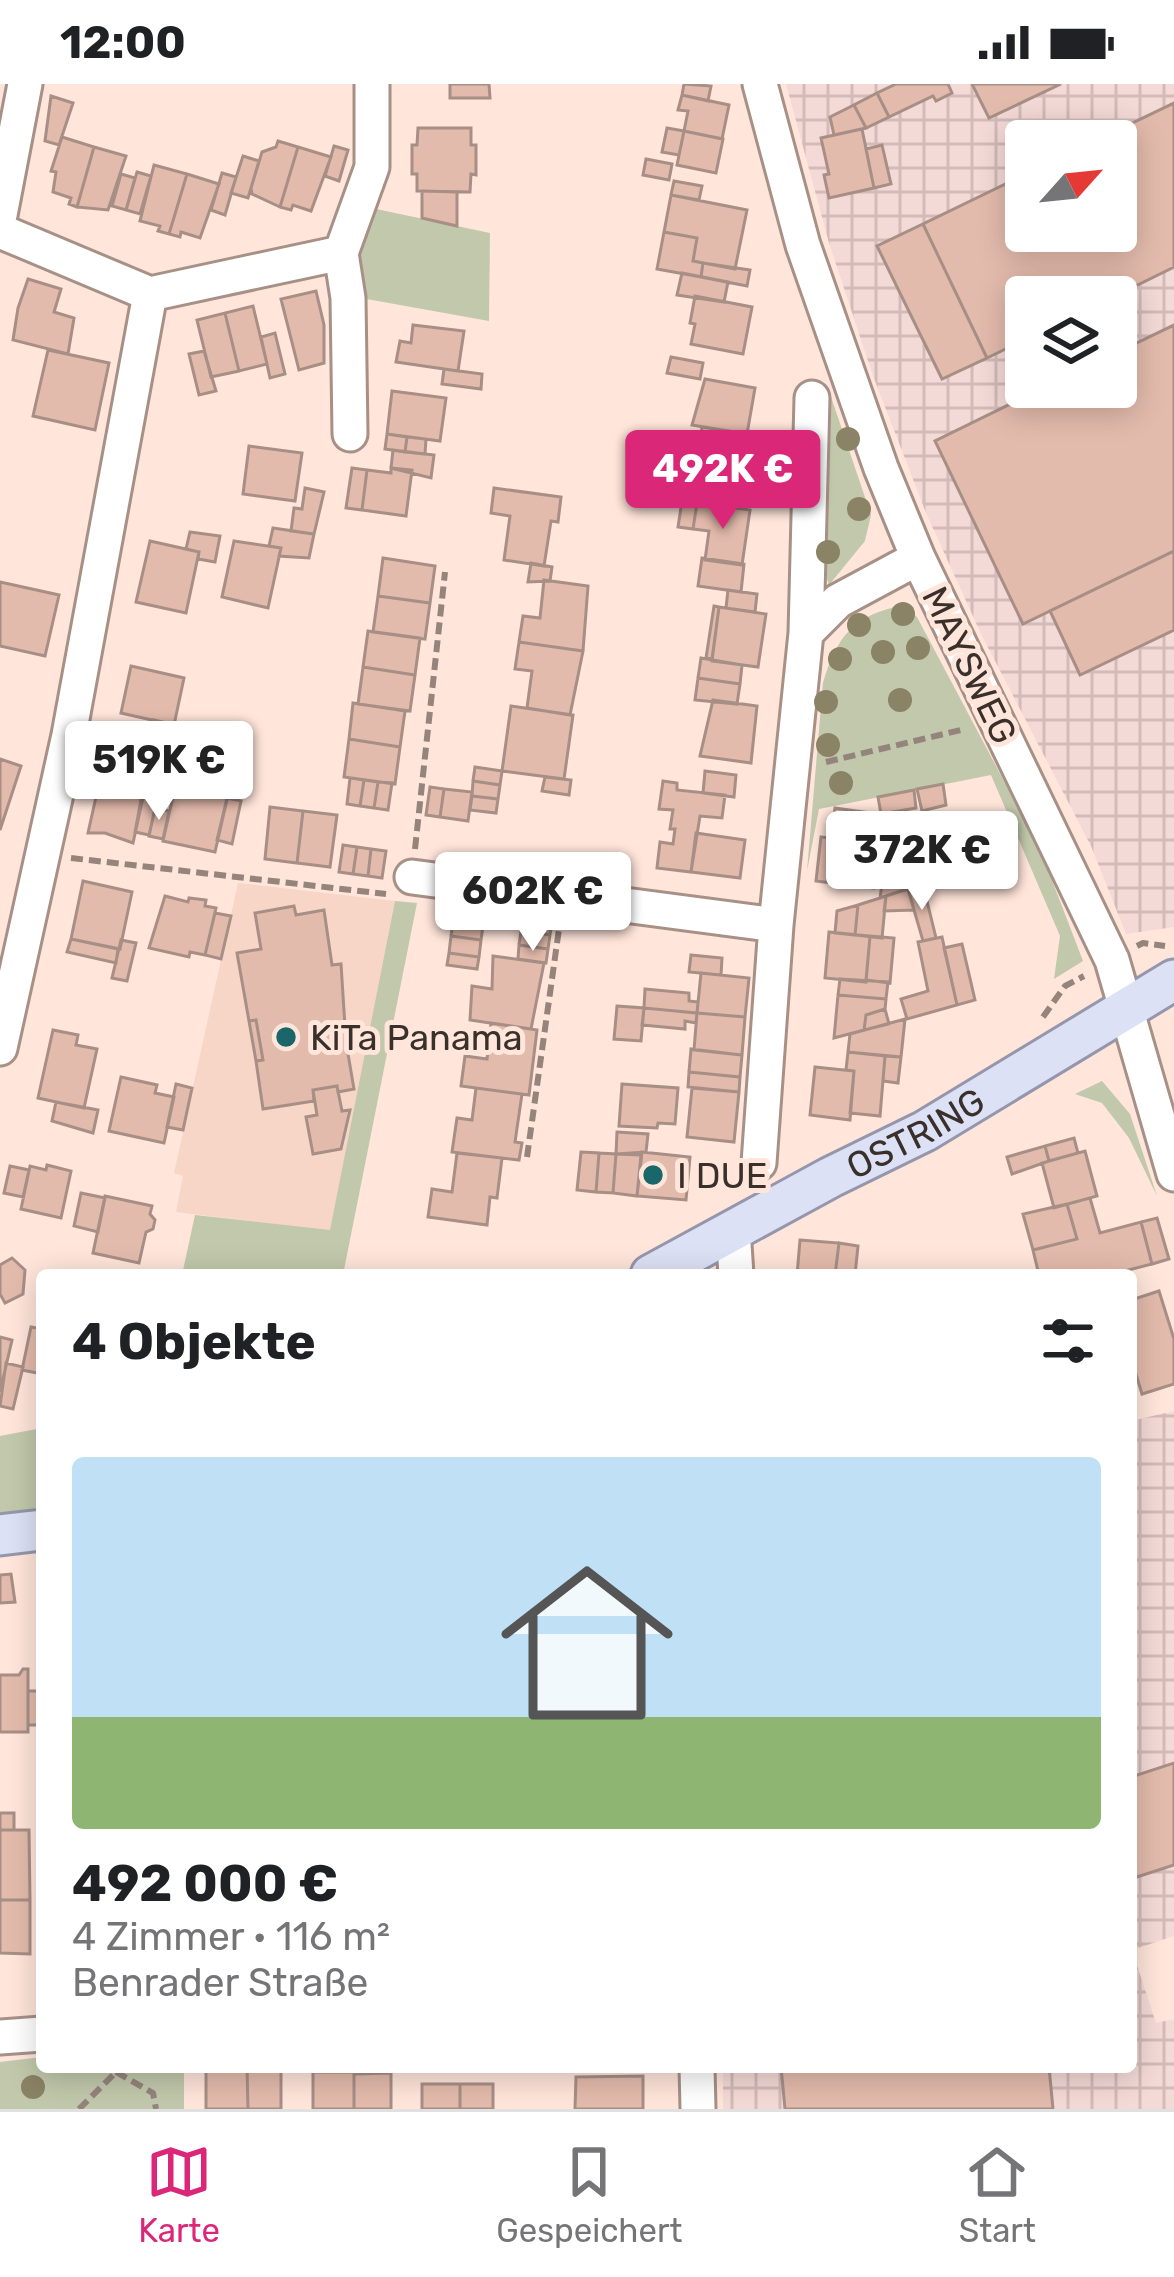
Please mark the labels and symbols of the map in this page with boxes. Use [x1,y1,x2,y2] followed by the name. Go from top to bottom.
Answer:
[1005,120,1137,252] north arrow
[625,430,821,532] pin: 492K €
[913,580,1026,751] street label: MAYSWEG
[61,721,257,823] pin: 519K €
[824,811,1020,913] pin: 372K €
[435,852,631,954] pin: 602K €
[310,1016,523,1059] place label: KiTa Panama
[273,1024,299,1050] marker: KiTa Panama
[840,1079,992,1188] street label: OSTRING
[677,1154,768,1197] place label: I DUE
[640,1162,666,1188] marker: I DUE

